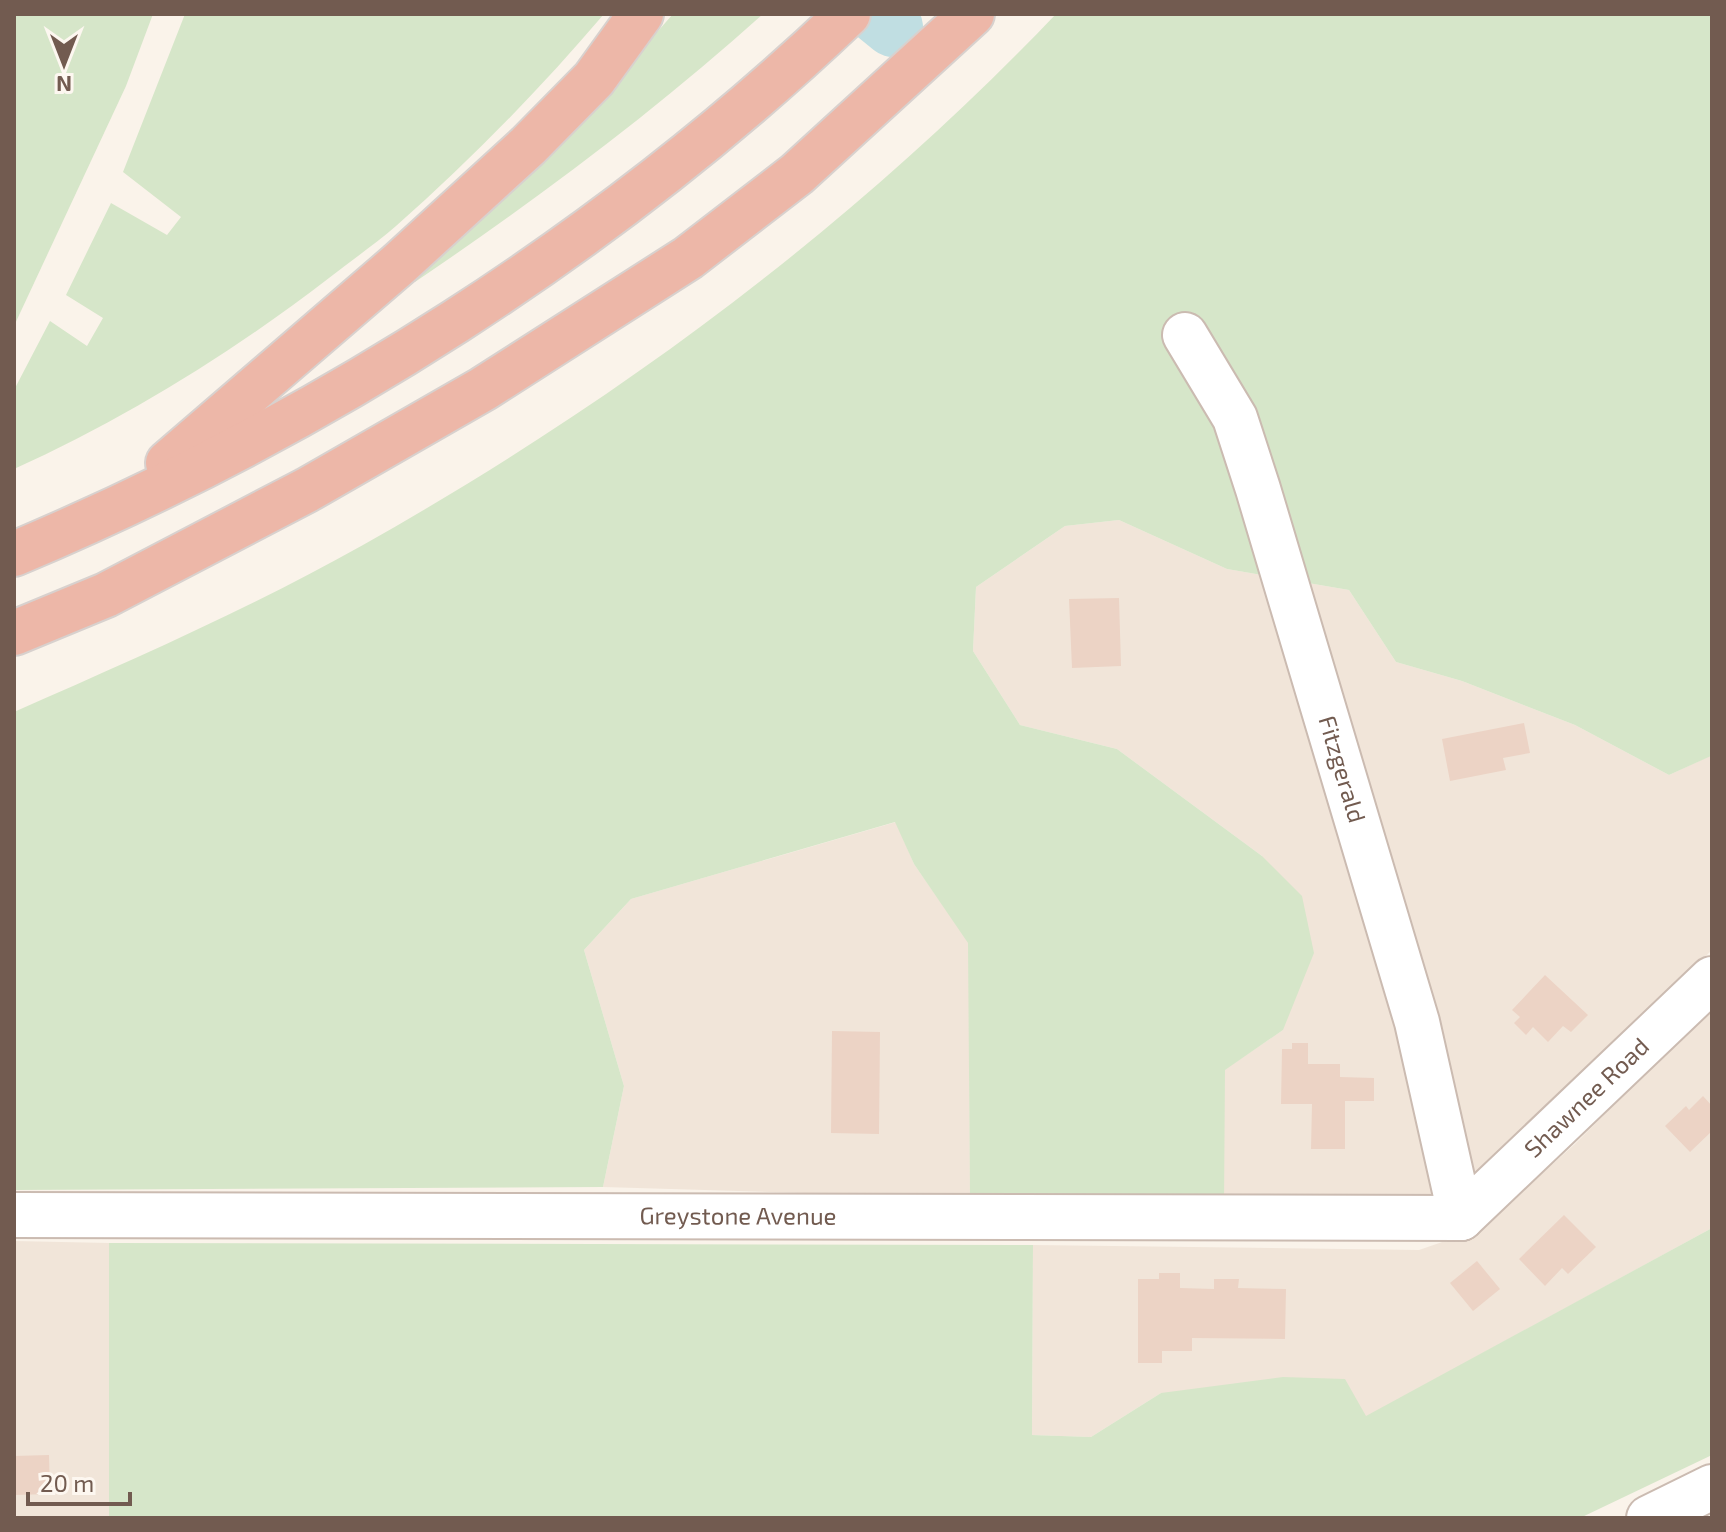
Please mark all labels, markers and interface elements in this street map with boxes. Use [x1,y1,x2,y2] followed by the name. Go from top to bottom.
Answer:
[24,24,104,104] north arrow
[56,72,72,98] text: N
[1313,712,1373,826] street label: Fitzgerald
[1518,1031,1654,1163] street label: Shawnee Road
[639,1200,837,1230] street label: Greystone Avenue
[28,1456,130,1506] scale bar
[40,1468,94,1497] text: 20 m

